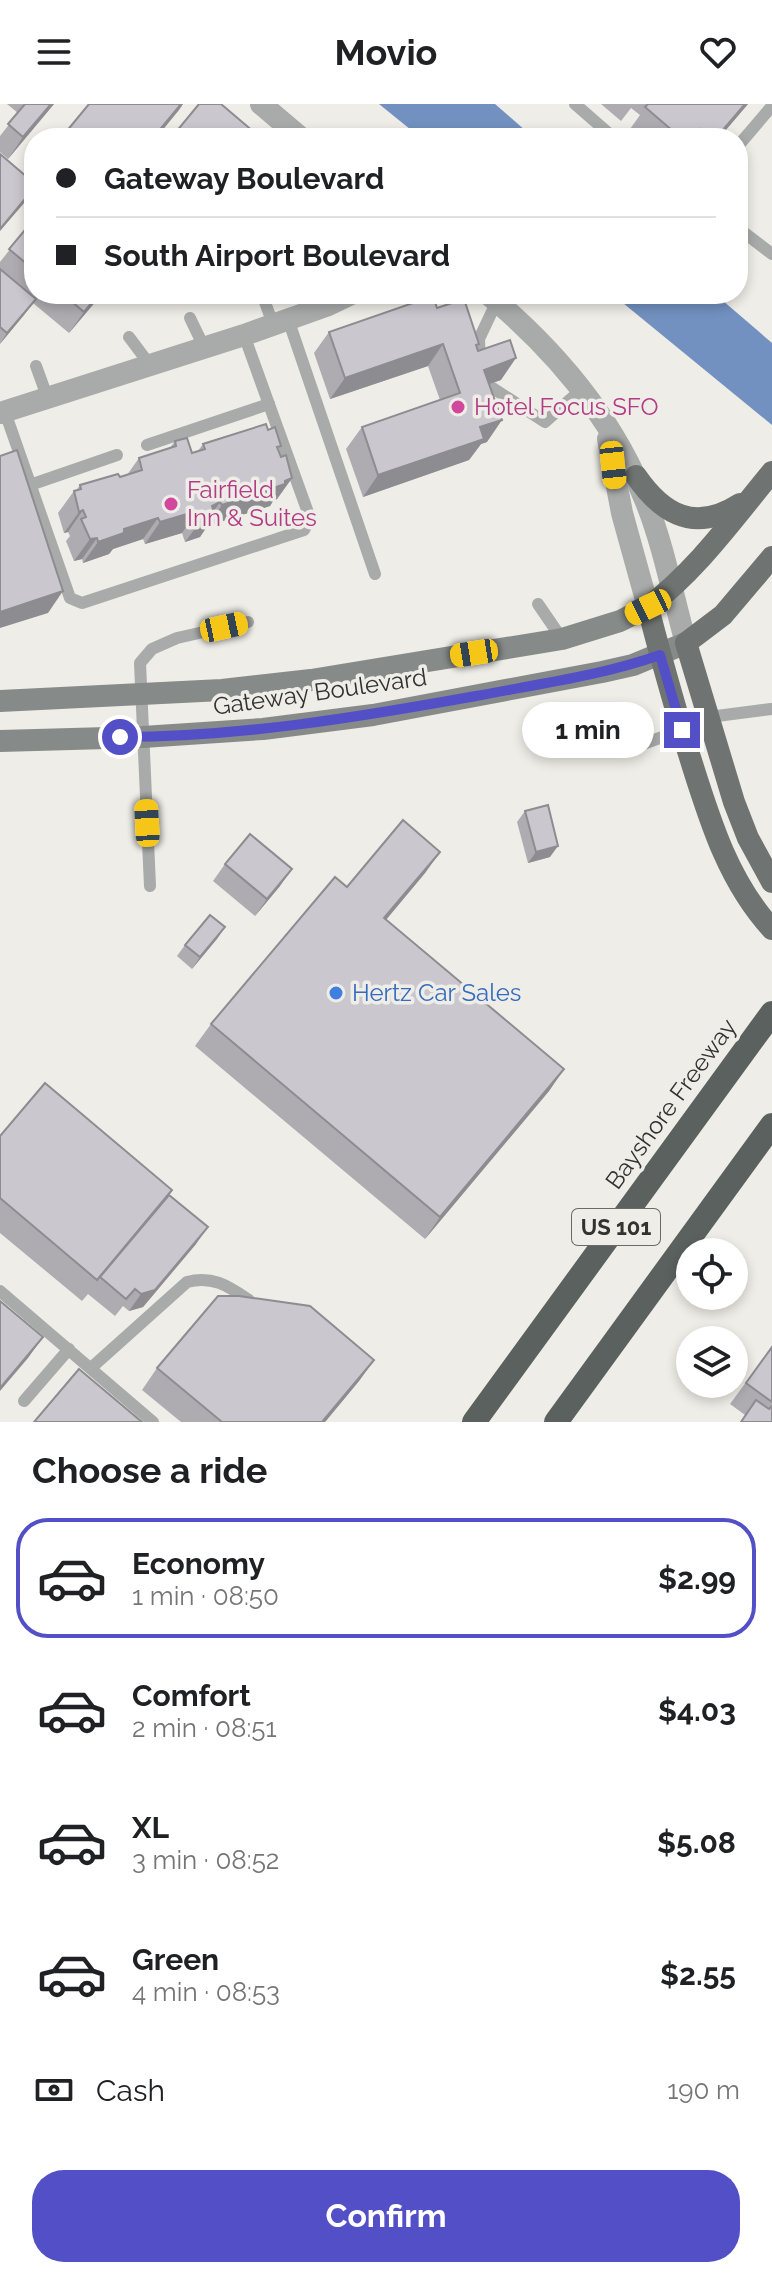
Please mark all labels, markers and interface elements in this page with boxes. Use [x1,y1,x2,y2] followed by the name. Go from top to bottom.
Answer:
[32,30,76,74] icon: menu
[696,30,740,74] icon: heart
[335,31,437,73] text: Movio
[104,161,384,196] text: Gateway Boulevard
[104,238,450,273] text: South Airport Boulevard
[474,392,659,421] place label: Hotel Focus SFO
[449,398,467,416] marker: Hotel Focus SFO
[599,440,627,490] car
[187,475,317,532] place label: Fairfield Inn & Suites
[162,495,180,513] marker: Fairfield Inn & Suites
[621,586,675,628] car
[198,610,250,644] car
[448,637,500,669] car
[211,662,429,721] street label: Gateway Boulevard
[522,702,654,758] callout: 1 min
[664,712,700,748] route end
[555,715,621,745] text: 1 min
[102,719,138,755] route start
[134,798,160,848] car
[352,978,521,1007] place label: Hertz Car Sales
[327,984,345,1002] marker: Hertz Car Sales
[599,1013,742,1195] street label: Bayshore Freeway
[572,1209,660,1245] road number: US 101
[676,1238,748,1398] map controls
[676,1238,748,1310] button: locate
[676,1326,748,1398] button: layers
[32,1449,267,1491] text: Choose a ride
[36,1542,108,1614] icon: car
[132,1546,265,1581] text: Economy
[658,1561,736,1596] text: $2.99
[132,1581,279,1611] text: 1 min · 08:50
[36,1674,108,1746] icon: car
[132,1678,251,1713] text: Comfort
[658,1693,736,1728] text: $4.03
[132,1713,277,1743] text: 2 min · 08:51
[36,1806,108,1878] icon: car
[132,1810,169,1845] text: XL
[657,1825,736,1860] text: $5.08
[132,1845,279,1875] text: 3 min · 08:52
[36,1938,108,2010] icon: car
[132,1942,219,1977] text: Green
[660,1957,736,1992] text: $2.55
[132,1977,280,2007] text: 4 min · 08:53
[32,2068,76,2112] icon: cash
[96,2073,165,2108] text: Cash
[667,2075,740,2105] text: 190 m
[32,2170,740,2262] button: Confirm

